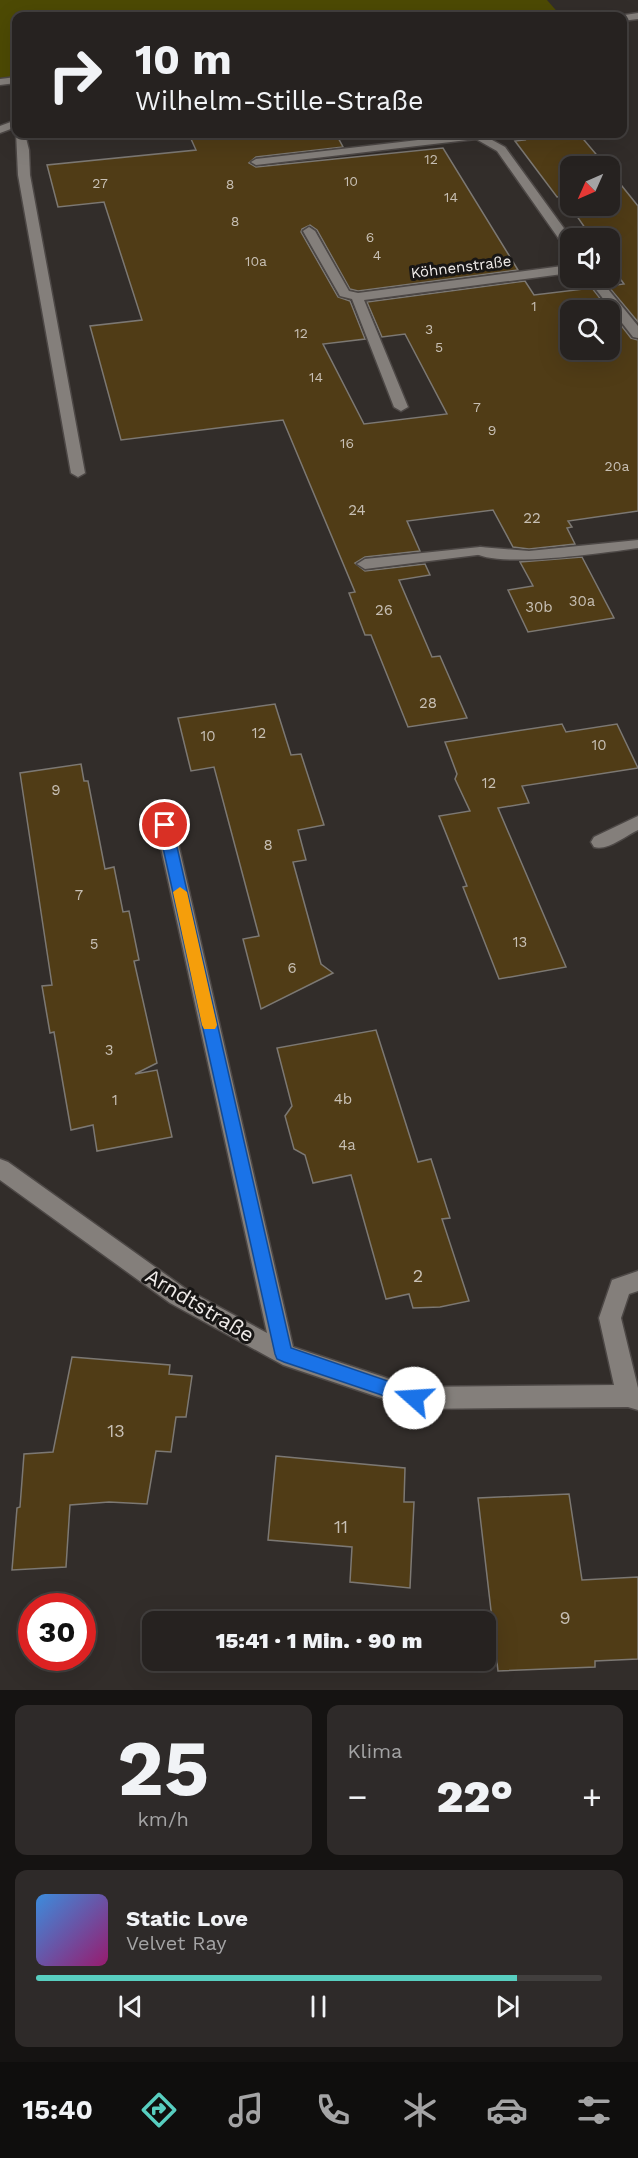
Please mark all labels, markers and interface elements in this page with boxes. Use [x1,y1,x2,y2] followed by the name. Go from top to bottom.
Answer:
[135,35,232,84] text: 10 m
[36,36,114,114] icon: right
[135,85,424,117] text: Wilhelm-Stille-Straße
[424,151,438,167] house number: 12
[560,156,620,216] north arrow
[560,156,620,360] map controls
[344,173,358,189] house number: 10
[92,175,108,191] house number: 27
[226,176,234,192] house number: 8
[444,189,458,205] house number: 14
[231,213,239,229] house number: 8
[560,228,620,288] button: sound
[366,229,374,245] house number: 6
[373,247,381,263] house number: 4
[410,252,512,282] street label: Köhnenstraße
[245,253,267,269] house number: 10a
[531,298,537,314] house number: 1
[560,300,620,360] button: search
[425,321,433,337] house number: 3
[294,325,308,341] house number: 12
[435,339,443,355] house number: 5
[309,369,323,385] house number: 14
[473,399,481,415] house number: 7
[488,422,496,438] house number: 9
[340,435,354,451] house number: 16
[605,458,629,474] house number: 20a
[348,501,366,519] house number: 24
[523,509,541,527] house number: 22
[569,592,596,610] house number: 30a
[525,598,553,616] house number: 30b
[375,601,393,619] house number: 26
[419,694,437,712] house number: 28
[252,724,266,742] house number: 12
[200,727,216,745] house number: 10
[591,736,607,754] house number: 10
[482,774,496,792] house number: 12
[51,781,61,799] house number: 9
[139,799,190,850] pin
[148,808,181,841] icon: arrive
[263,836,273,854] house number: 8
[75,886,83,904] house number: 7
[513,933,527,951] house number: 13
[90,935,98,953] house number: 5
[287,959,297,977] house number: 6
[105,1041,113,1059] house number: 3
[334,1090,352,1108] house number: 4b
[112,1091,118,1109] house number: 1
[338,1136,356,1154] house number: 4a
[141,1263,259,1347] street label: Arndtstraße
[413,1265,423,1286] house number: 2
[382,1366,446,1430] position arrow
[107,1420,125,1441] house number: 13
[334,1516,348,1537] house number: 11
[18,1593,96,1671] speed limit sign: 30
[559,1607,571,1628] house number: 9
[216,1628,422,1653] text: 15:41 · 1 Min. · 90 m
[117,1722,209,1814] text: 25
[348,1739,402,1763] text: Klima
[436,1770,513,1823] text: 22°
[348,1777,367,1816] text: −
[582,1777,602,1816] text: +
[137,1807,189,1831] text: km/h
[126,1906,248,1931] text: Static Love
[126,1931,227,1955] text: Velvet Ray
[114,1990,147,2023] icon: previous
[302,1990,335,2023] icon: pause
[491,1990,524,2023] icon: next
[138,2089,180,2131] icon: directions
[225,2089,267,2131] icon: music
[312,2089,354,2131] icon: phone
[399,2089,441,2131] icon: climate
[486,2089,528,2131] icon: car
[573,2089,615,2131] icon: filters
[23,2094,93,2126] text: 15:40

